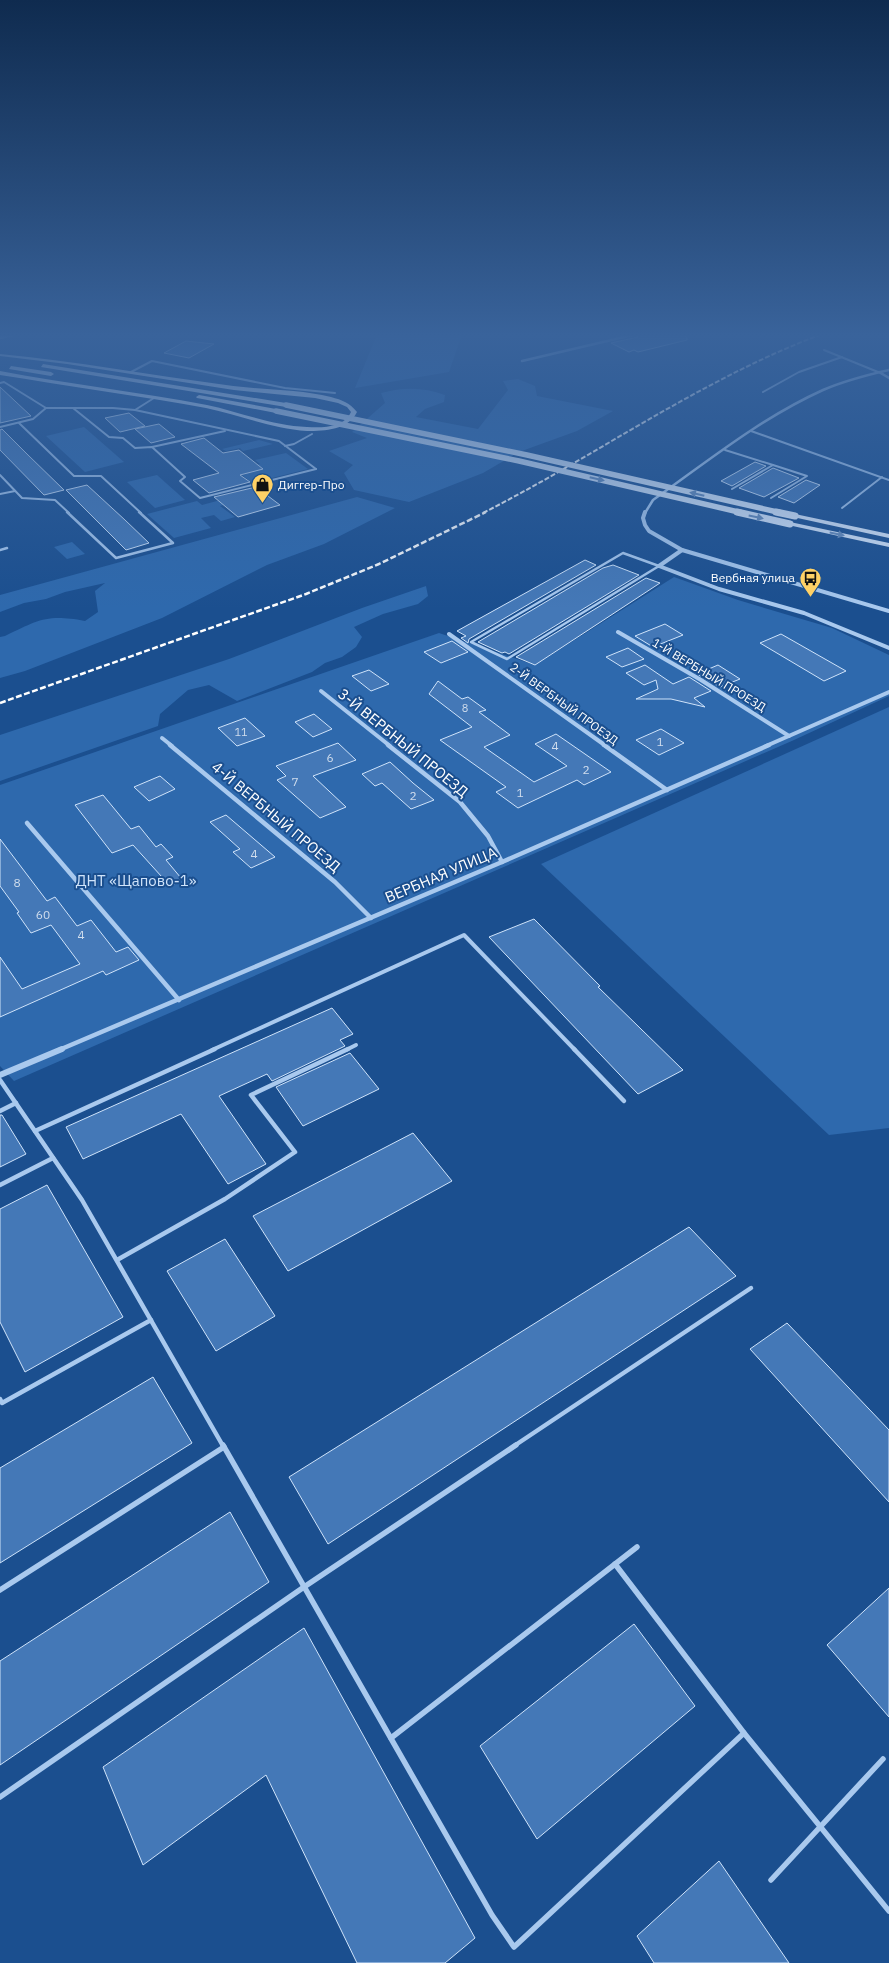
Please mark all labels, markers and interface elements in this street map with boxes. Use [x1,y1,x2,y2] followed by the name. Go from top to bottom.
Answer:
[250,473,274,504] shop icon: Диггер-Про
[590,475,605,483] one-way arrow
[278,477,345,492] place label: Диггер-Про
[689,490,704,498] one-way arrow
[748,513,764,521] one-way arrow
[830,530,845,538] one-way arrow
[799,566,823,597] bus stop icon: Вербная улица
[711,570,796,585] place label: Вербная улица
[650,635,769,715] street label: 1-Й ВЕРБНЫЙ ПРОЕЗД
[507,659,622,748] street label: 2-Й ВЕРБНЫЙ ПРОЕЗД
[334,684,473,801] street label: 3-Й ВЕРБНЫЙ ПРОЕЗД
[462,701,468,715] house number: 8
[234,725,248,739] house number: 11
[656,734,664,749] house number: 1
[551,738,559,753] house number: 4
[326,750,334,765] house number: 6
[208,758,344,876] street label: 4-Й ВЕРБНЫЙ ПРОЕЗД
[582,762,590,777] house number: 2
[291,774,299,789] house number: 7
[516,785,524,800] house number: 1
[409,788,417,803] house number: 2
[382,842,500,907] street label: ВЕРБНАЯ УЛИЦА
[250,847,258,861] house number: 4
[76,871,197,890] park label: ДНТ «Щапово-1»
[13,875,21,890] house number: 8
[36,907,50,922] house number: 60
[77,927,85,942] house number: 4

